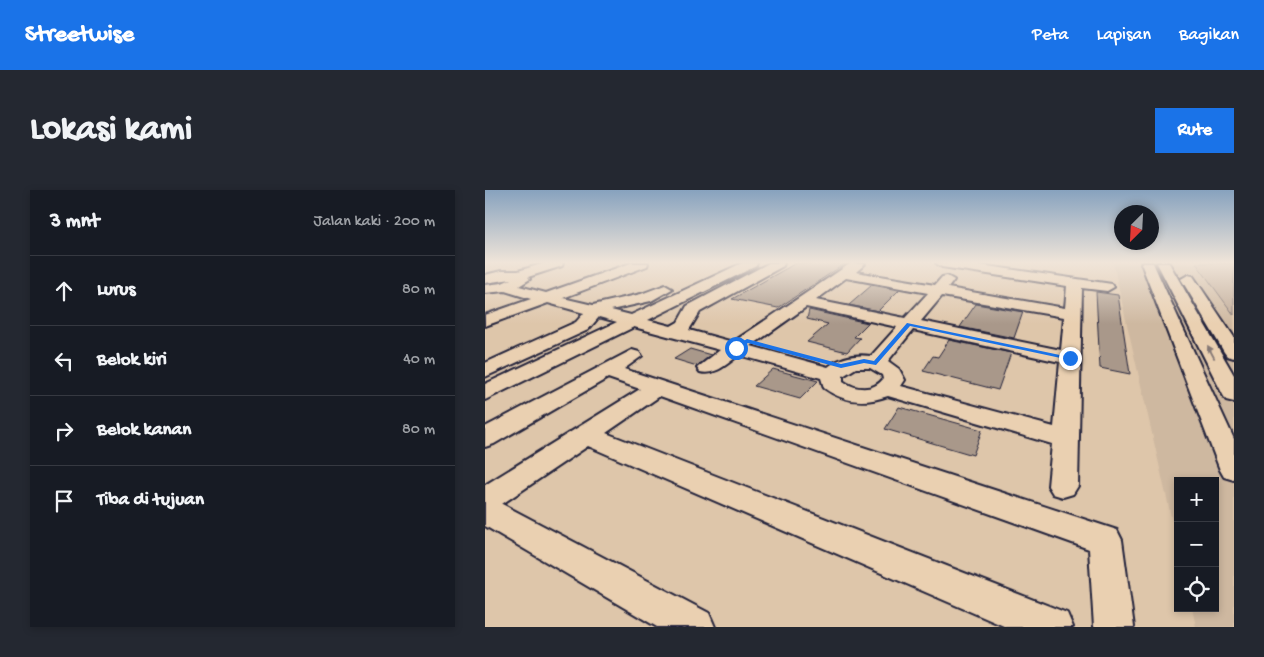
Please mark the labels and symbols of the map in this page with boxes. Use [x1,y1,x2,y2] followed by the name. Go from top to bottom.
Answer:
[1114,205,1159,250] north arrow
[725,337,748,360] route start
[1207,345,1215,360] one-way arrow
[1059,347,1082,370] route end

